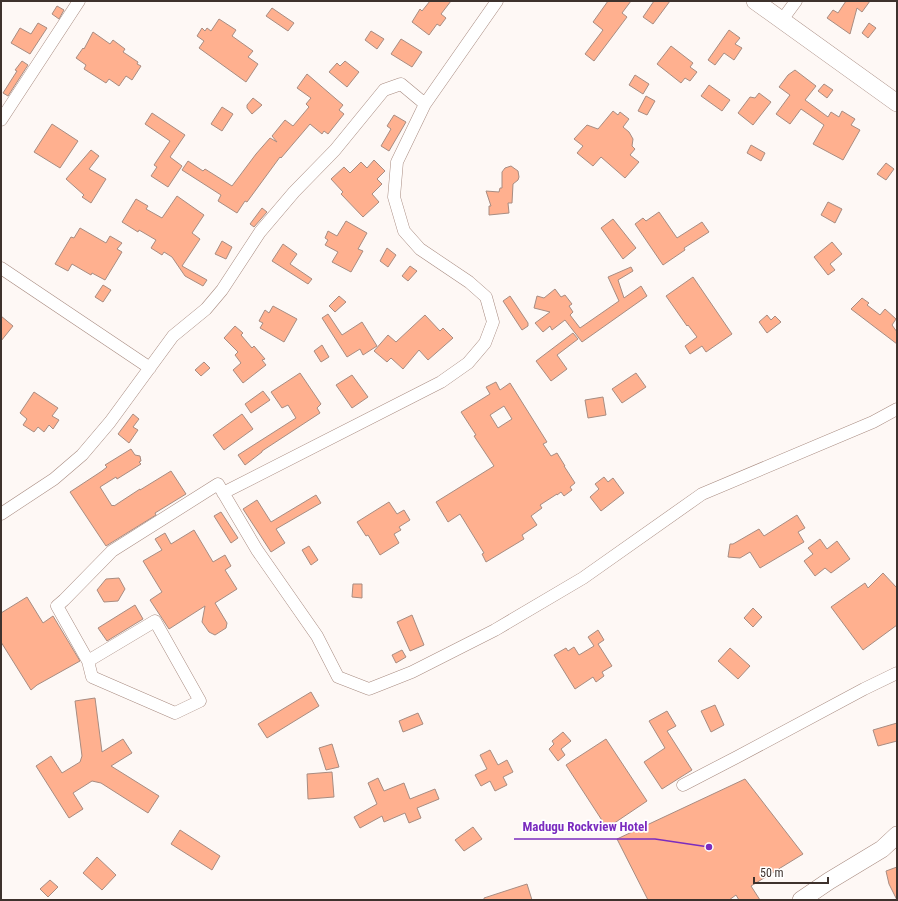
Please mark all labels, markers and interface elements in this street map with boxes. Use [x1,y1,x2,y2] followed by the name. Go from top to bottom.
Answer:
[514,814,655,839] callout: Madugu Rockview Hotel
[522,819,648,834] text: Madugu Rockview Hotel
[754,859,828,885] scale bar
[760,866,784,880] text: 50 m

